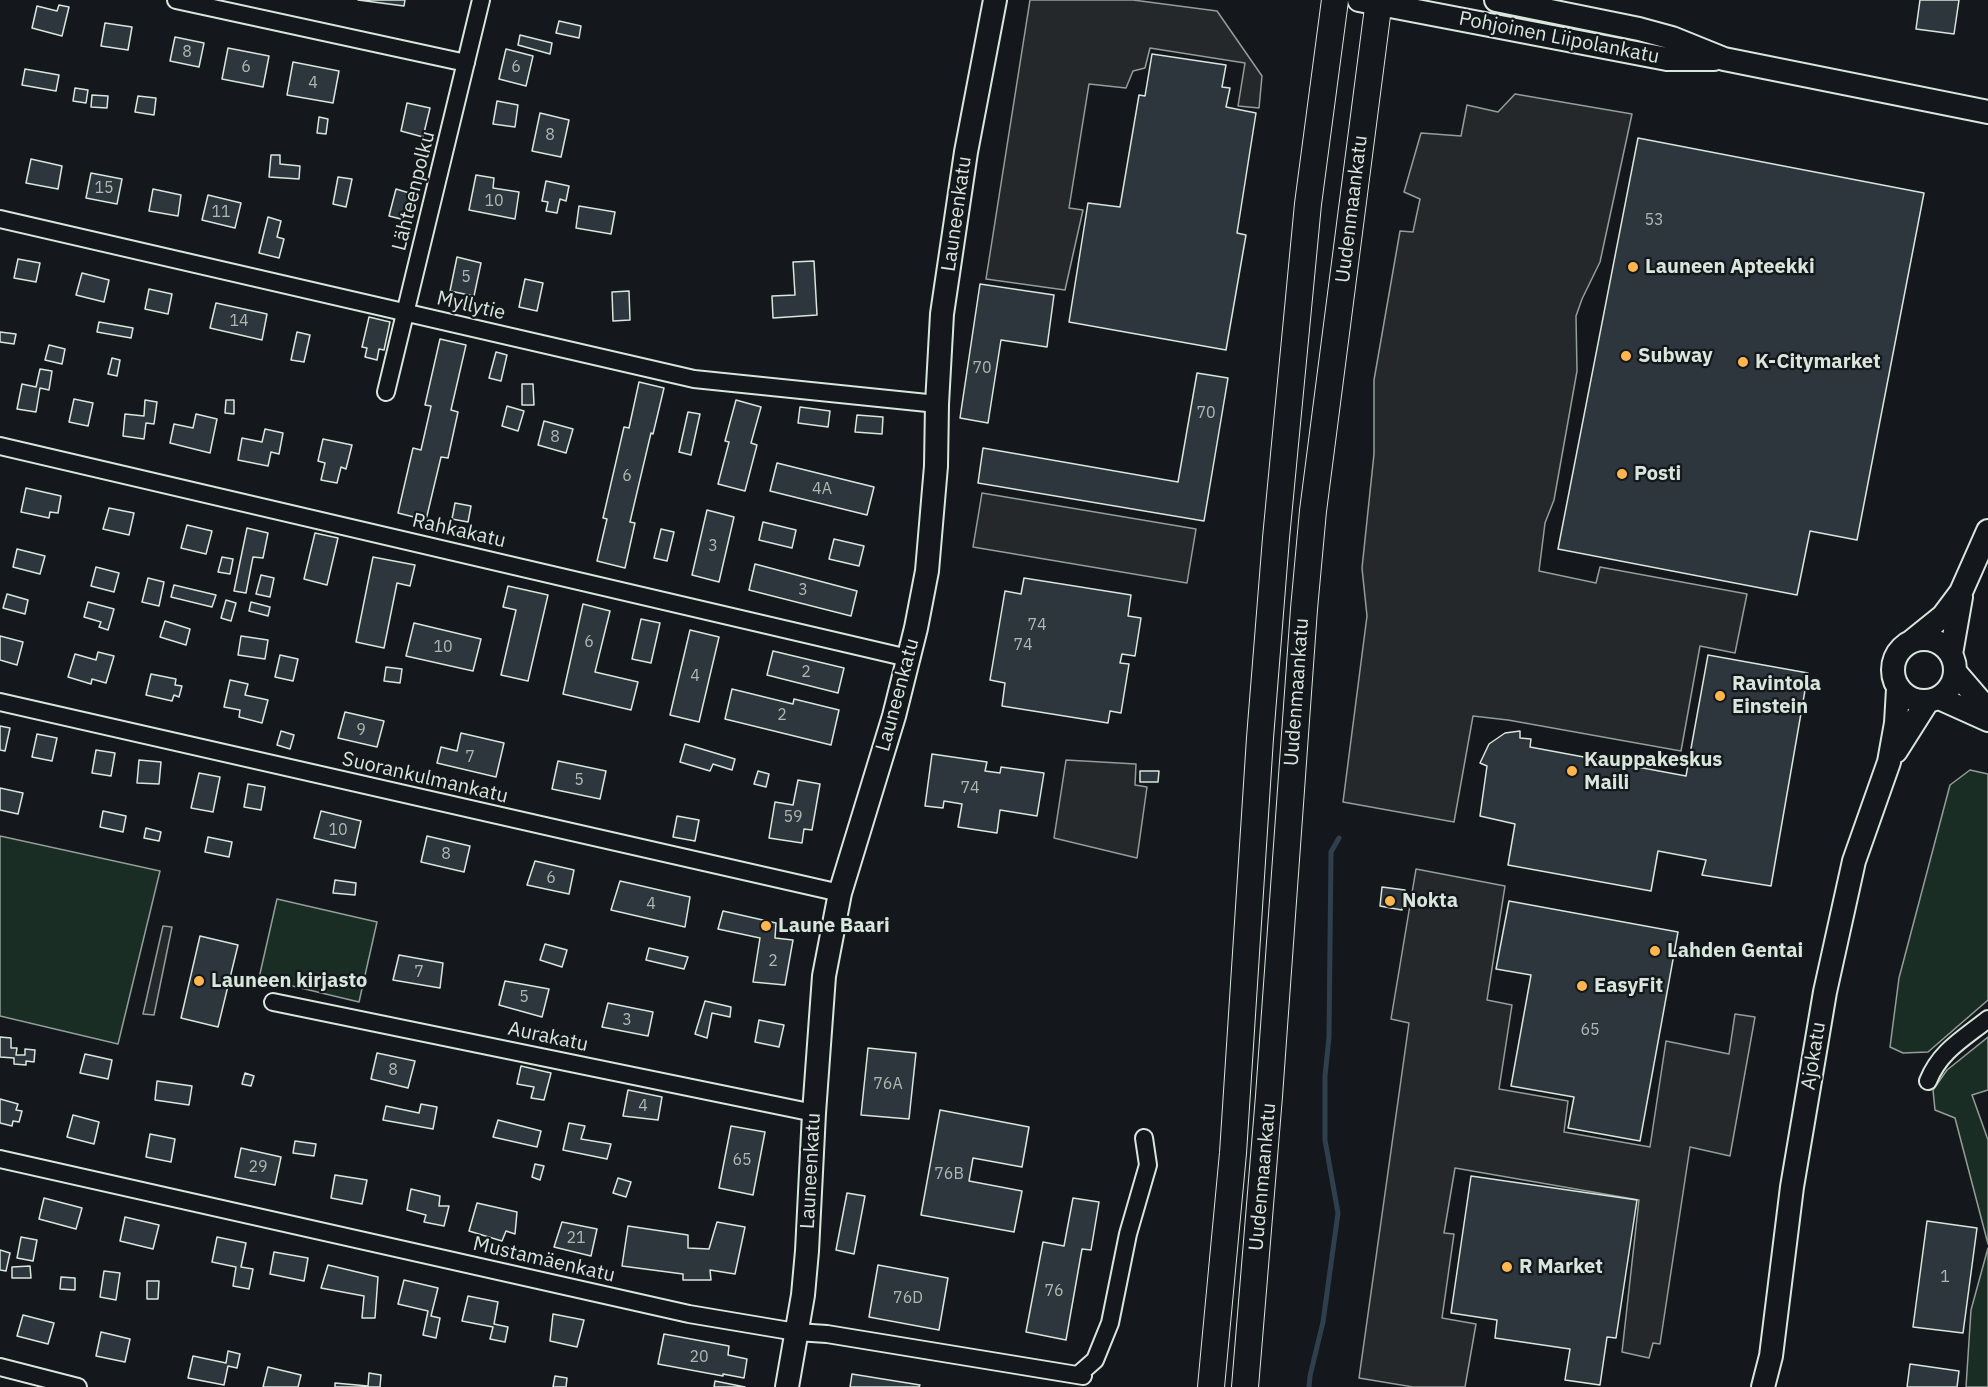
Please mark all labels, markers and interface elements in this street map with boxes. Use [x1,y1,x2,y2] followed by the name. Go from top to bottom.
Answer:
[1457,7,1661,69] street label: Pohjoinen Liipolankatu
[182,42,192,62] house number: 8
[241,57,251,77] house number: 6
[511,57,521,77] house number: 6
[308,73,318,93] house number: 4
[545,125,555,145] house number: 8
[388,129,440,253] street label: Lähteenpolku
[1331,134,1373,284] street label: Uudenmaankatu
[937,155,977,273] street label: Launeenkatu
[94,178,114,198] house number: 15
[484,191,504,211] house number: 10
[211,202,231,222] house number: 11
[1644,210,1664,230] house number: 53
[1645,255,1815,279] place label: Launeen Apteekki
[1626,260,1640,274] marker: Launeen Apteekki
[461,267,471,287] house number: 5
[434,286,508,326] street label: Myllytie
[229,311,249,331] house number: 14
[1638,344,1713,368] place label: Subway
[1619,349,1633,363] marker: Subway
[1755,350,1881,374] place label: K-Citymarket
[1736,355,1750,369] marker: K-Citymarket
[972,358,992,378] house number: 70
[1196,403,1216,423] house number: 70
[550,427,560,447] house number: 8
[1634,462,1681,486] place label: Posti
[622,466,632,486] house number: 6
[1615,467,1629,481] marker: Posti
[812,479,832,499] house number: 4A
[410,509,508,553] street label: Rahkakatu
[708,536,718,556] house number: 3
[798,580,808,600] house number: 3
[1027,615,1047,635] house number: 74
[1280,617,1314,767] street label: Uudenmaankatu
[584,632,594,652] house number: 6
[1013,635,1033,655] house number: 74
[871,636,925,754] street label: Launeenkatu
[433,637,453,657] house number: 10
[801,662,811,682] house number: 2
[690,666,700,686] house number: 4
[1732,672,1821,719] place label: Ravintola Einstein
[1713,689,1727,703] marker: Ravintola Einstein
[777,705,787,725] house number: 2
[356,720,366,740] house number: 9
[340,747,510,809] street label: Suorankulmankatu
[465,747,475,767] house number: 7
[1584,748,1722,795] place label: Kauppakeskus Maili
[1565,764,1579,778] marker: Kauppakeskus Maili
[574,770,584,790] house number: 5
[960,778,980,798] house number: 74
[783,807,803,827] house number: 59
[328,820,348,840] house number: 10
[441,844,451,864] house number: 8
[546,868,556,888] house number: 6
[1402,889,1458,913] place label: Nokta
[646,894,656,914] house number: 4
[1383,894,1397,908] marker: Nokta
[778,914,890,938] place label: Laune Baari
[759,919,773,933] marker: Laune Baari
[1667,939,1803,963] place label: Lahden Gentai
[1648,944,1662,958] marker: Lahden Gentai
[768,951,778,971] house number: 2
[414,962,424,982] house number: 7
[211,969,367,993] place label: Launeen kirjasto
[192,974,206,988] marker: Launeen kirjasto
[1594,974,1663,998] place label: EasyFit
[1575,979,1589,993] marker: EasyFit
[519,987,529,1007] house number: 5
[622,1010,632,1030] house number: 3
[506,1017,590,1057] street label: Aurakatu
[1580,1020,1600,1040] house number: 65
[1797,1020,1831,1092] street label: Ajokatu
[388,1060,398,1080] house number: 8
[873,1074,903,1094] house number: 76A
[638,1096,648,1116] house number: 4
[1245,1102,1281,1252] street label: Uudenmaankatu
[796,1112,826,1230] street label: Launeenkatu
[732,1150,752,1170] house number: 65
[248,1157,268,1177] house number: 29
[934,1164,964,1184] house number: 76B
[566,1228,586,1248] house number: 21
[471,1232,617,1288] street label: Mustamäenkatu
[1519,1255,1603,1279] place label: R Market
[1500,1260,1514,1274] marker: R Market
[1940,1267,1950,1287] house number: 1
[1044,1281,1064,1301] house number: 76
[893,1288,923,1308] house number: 76D
[689,1347,709,1367] house number: 20

